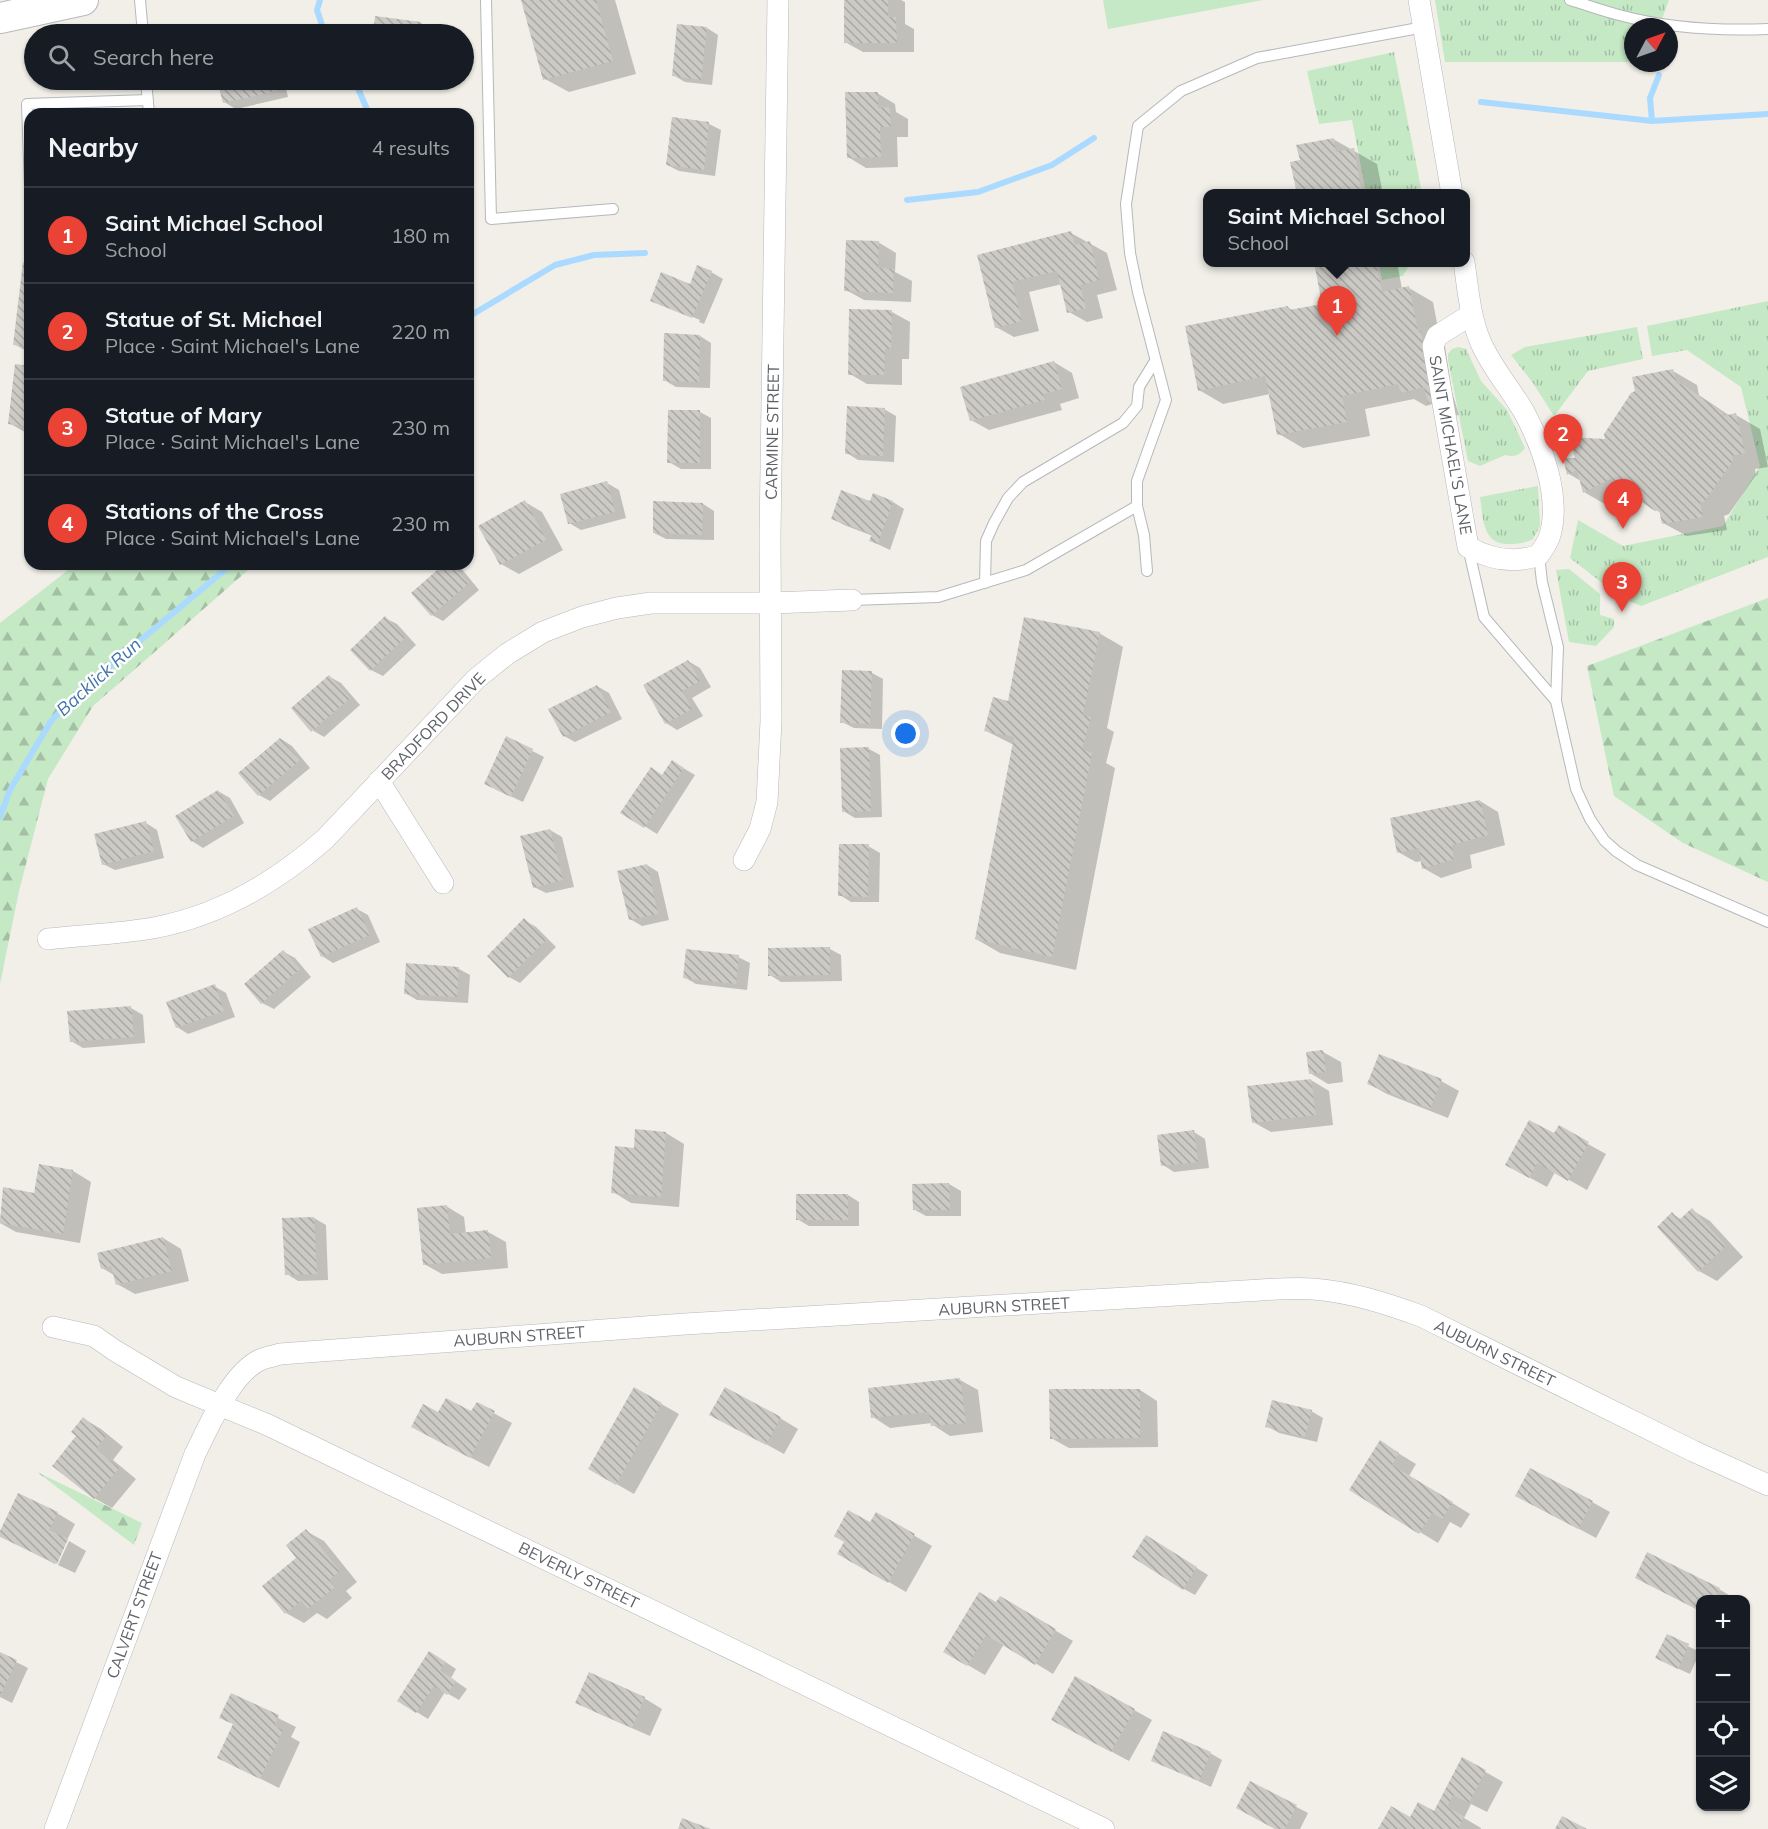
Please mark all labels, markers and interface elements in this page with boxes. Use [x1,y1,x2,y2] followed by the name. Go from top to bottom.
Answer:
[1624,18,1678,72] north arrow
[24,24,474,90] search box
[45,41,78,74] icon: search
[93,43,214,71] text: Search here
[48,131,138,164] text: Nearby
[372,135,450,160] text: 4 results
[1203,189,1470,267] popup
[1227,202,1446,230] text: Saint Michael School
[105,209,323,237] text: Saint Michael School
[62,223,74,248] text: 1
[391,223,450,248] text: 180 m
[1227,230,1289,255] text: School
[105,237,167,262] text: School
[1318,286,1356,336] pin: 1
[105,305,323,333] text: Statue of St. Michael
[62,319,74,344] text: 2
[391,319,450,344] text: 220 m
[105,333,360,358] text: Place · Saint Michael's Lane
[1425,354,1477,536] street label: SAINT MICHAEL'S LANE
[761,364,783,500] street label: CARMINE STREET
[105,401,262,429] text: Statue of Mary
[1544,414,1582,464] pin: 2
[62,415,74,440] text: 3
[391,415,450,440] text: 230 m
[105,429,360,454] text: Place · Saint Michael's Lane
[1604,480,1642,529] pin: 4
[105,497,324,525] text: Stations of the Cross
[62,511,74,536] text: 4
[391,511,450,536] text: 230 m
[105,525,360,550] text: Place · Saint Michael's Lane
[1602,562,1642,612] pin: 3
[52,633,146,721] water label: Backlick Run
[377,668,489,784] street label: BRADFORD DRIVE
[891,719,920,748] your location
[938,1293,1071,1319] street label: AUBURN STREET
[1431,1315,1559,1391] street label: AUBURN STREET
[453,1321,586,1351] street label: AUBURN STREET
[516,1537,643,1613] street label: BEVERLY STREET
[102,1549,166,1681] street label: CALVERT STREET
[1696,1595,1750,1811] map controls
[1696,1595,1750,1649] button: +
[1696,1649,1750,1703] button: −
[1696,1703,1750,1757] button: locate
[1696,1757,1750,1811] button: layers

